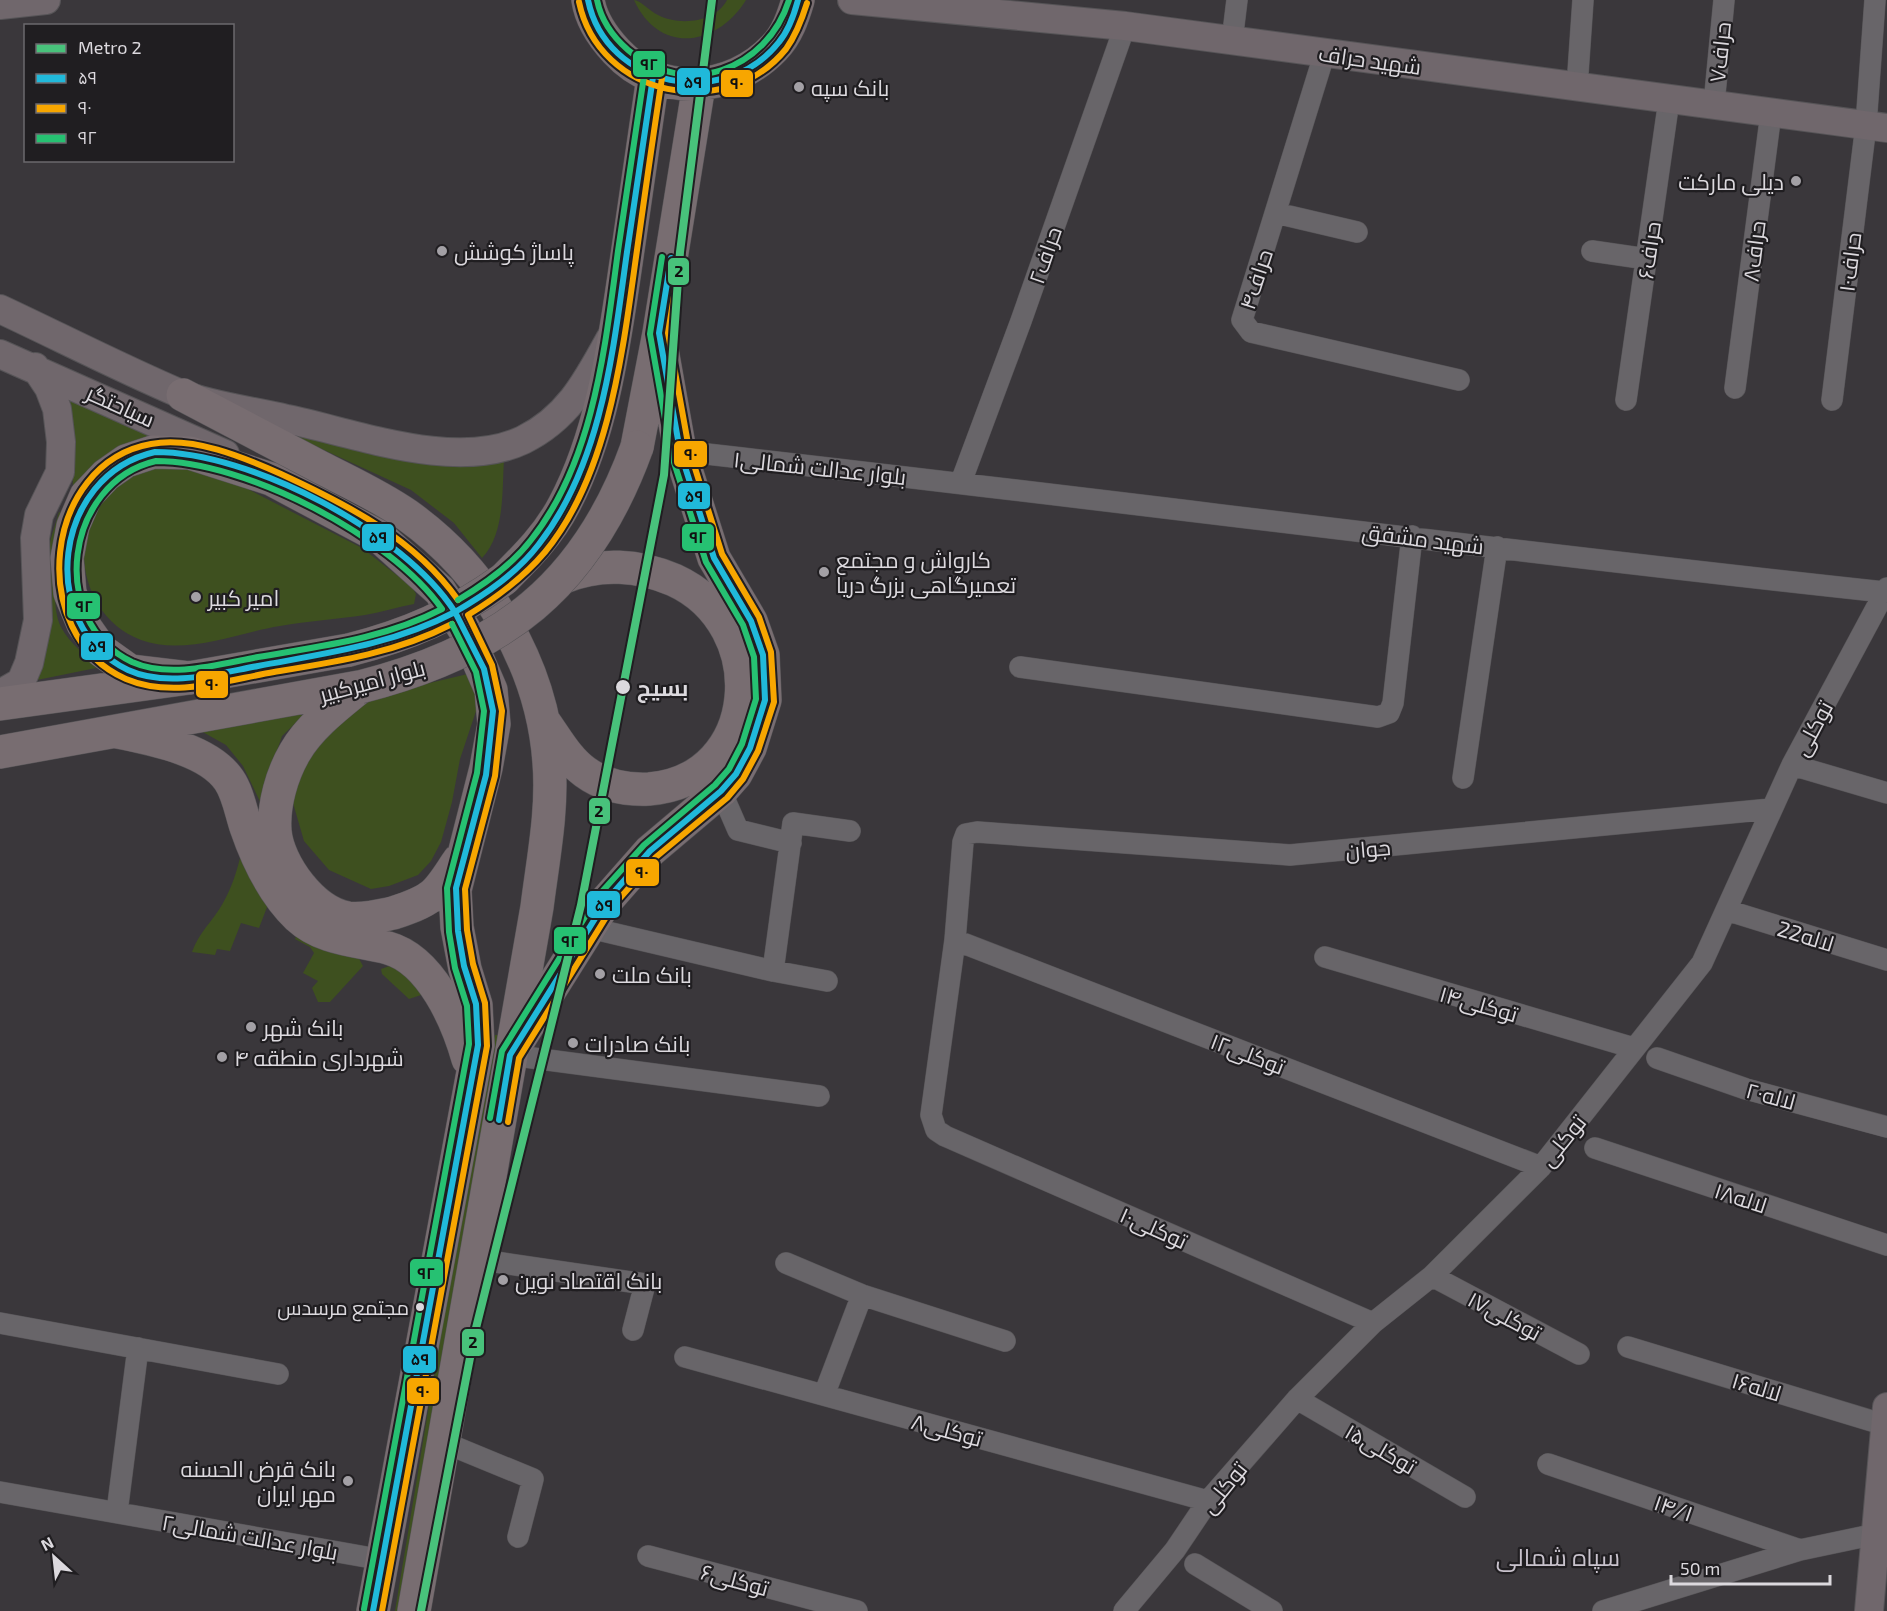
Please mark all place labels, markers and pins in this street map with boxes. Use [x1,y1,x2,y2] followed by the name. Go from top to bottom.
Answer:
[811,74,890,102] place label: بانک سپه
[792,80,806,94] marker: بانک سپه
[1678,168,1784,196] place label: دیلی مارکت
[1789,174,1803,188] marker: دیلی مارکت
[454,238,574,267] place label: پاساژ کوشش
[435,244,449,258] marker: پاساژ کوشش
[836,546,1016,599] place label: کارواش و مجتمع تعمیرگاهی بزرگ دریا
[817,565,831,579] marker: کارواش و مجتمع تعمیرگاهی بزرگ دریا
[206,584,279,611] place label: امیر کبیر
[189,590,203,604] marker: امیر کبیر
[637,674,688,703] place label: بسیج
[614,678,632,696] marker: بسیج
[612,961,692,987] place label: بانک ملت
[593,967,607,981] marker: بانک ملت
[261,1014,343,1042] place label: بانک شهر
[244,1020,258,1034] marker: بانک شهر
[585,1030,690,1057] place label: بانک صادرات
[566,1036,580,1050] marker: بانک صادرات
[234,1044,404,1072] place label: شهرداری منطقه ۴
[215,1050,229,1064] marker: شهرداری منطقه ۴
[515,1267,663,1295] place label: بانک اقتصاد نوین
[496,1273,510,1287] marker: بانک اقتصاد نوین
[277,1295,409,1322] place label: مجتمع مرسدس
[414,1301,426,1313] marker: مجتمع مرسدس
[180,1455,336,1508] place label: بانک قرض الحسنه مهر ایران
[341,1474,355,1488] marker: بانک قرض الحسنه مهر ایران

